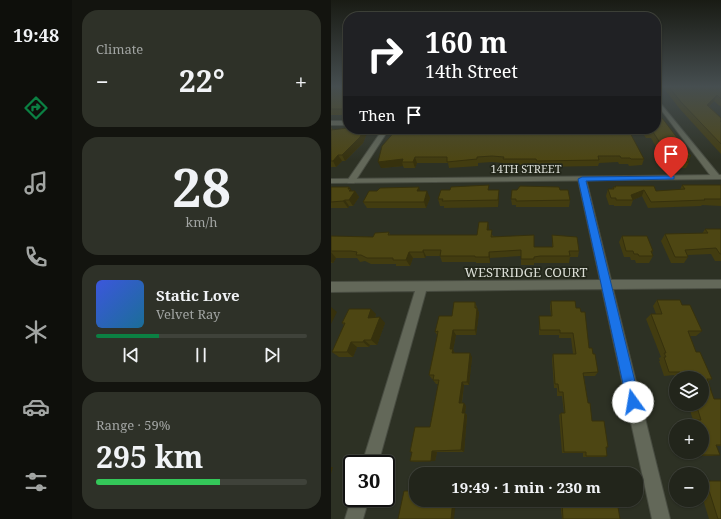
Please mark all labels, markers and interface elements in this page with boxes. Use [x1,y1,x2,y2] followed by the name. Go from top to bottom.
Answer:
[13,23,59,47] text: 19:48
[425,23,507,61] text: 160 m
[359,28,411,80] icon: right
[96,40,143,58] text: Climate
[425,59,518,83] text: 14th Street
[179,60,225,101] text: 22°
[96,66,109,96] text: −
[295,66,307,96] text: +
[22,94,50,122] icon: directions
[403,104,425,126] icon: arrive
[359,105,395,125] text: Then
[654,137,688,178] pin
[660,143,682,165] icon: arrive
[172,151,231,222] text: 28
[491,161,562,176] street label: 14TH STREET
[22,169,50,197] icon: music
[186,213,217,231] text: km/h
[22,243,50,271] icon: phone
[464,263,588,281] street label: WESTRIDGE COURT
[156,285,240,305] text: Static Love
[156,305,220,323] text: Velvet Ray
[22,318,50,346] icon: climate
[120,344,142,366] icon: previous
[190,344,212,366] icon: pause
[261,344,283,366] icon: next
[669,371,709,507] map controls
[669,371,709,411] button: layers
[612,381,654,423] position arrow
[22,393,50,421] icon: car
[96,416,170,434] text: Range · 59%
[669,419,709,459] button: +
[96,436,203,477] text: 295 km
[343,455,395,507] speed limit sign: 30
[669,467,709,507] button: −
[22,468,50,496] icon: filters
[451,477,601,497] text: 19:49 · 1 min · 230 m

